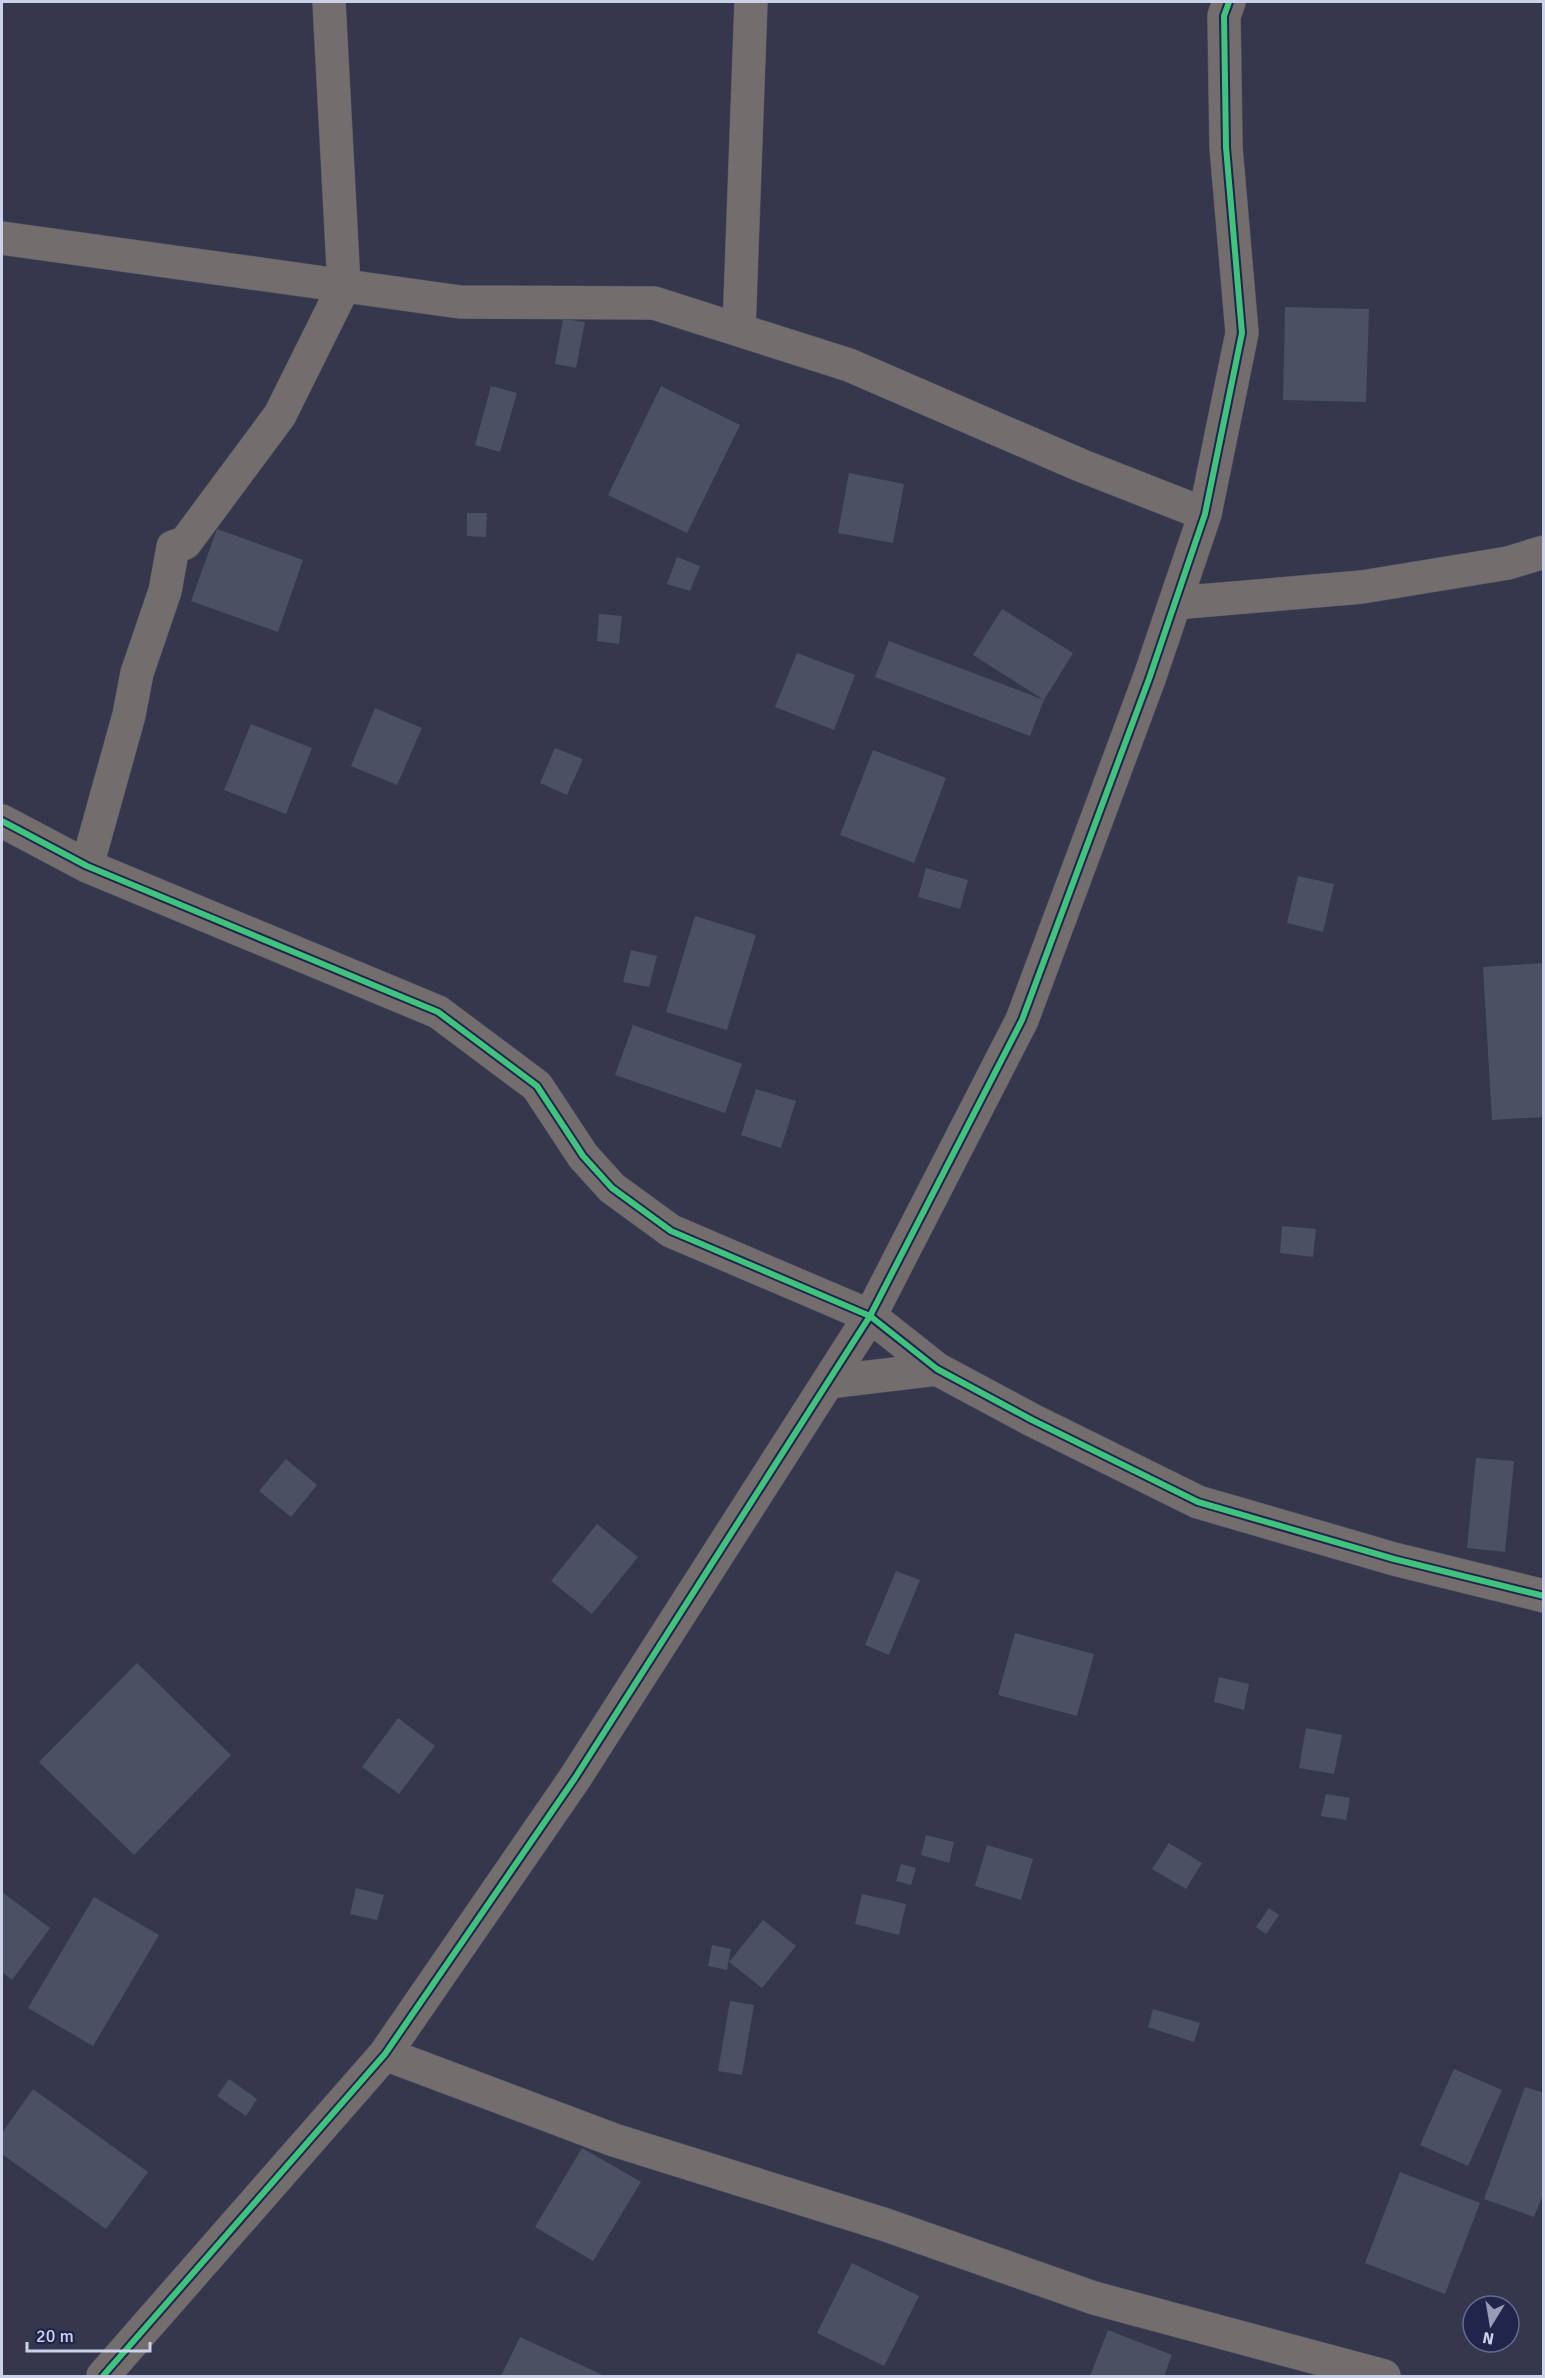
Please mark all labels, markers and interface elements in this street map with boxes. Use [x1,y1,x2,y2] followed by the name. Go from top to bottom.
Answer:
[1461,2294,1521,2354] north arrow
[27,2315,150,2353] scale bar
[36,2325,74,2347] text: 20 m
[1481,2327,1496,2349] text: N

